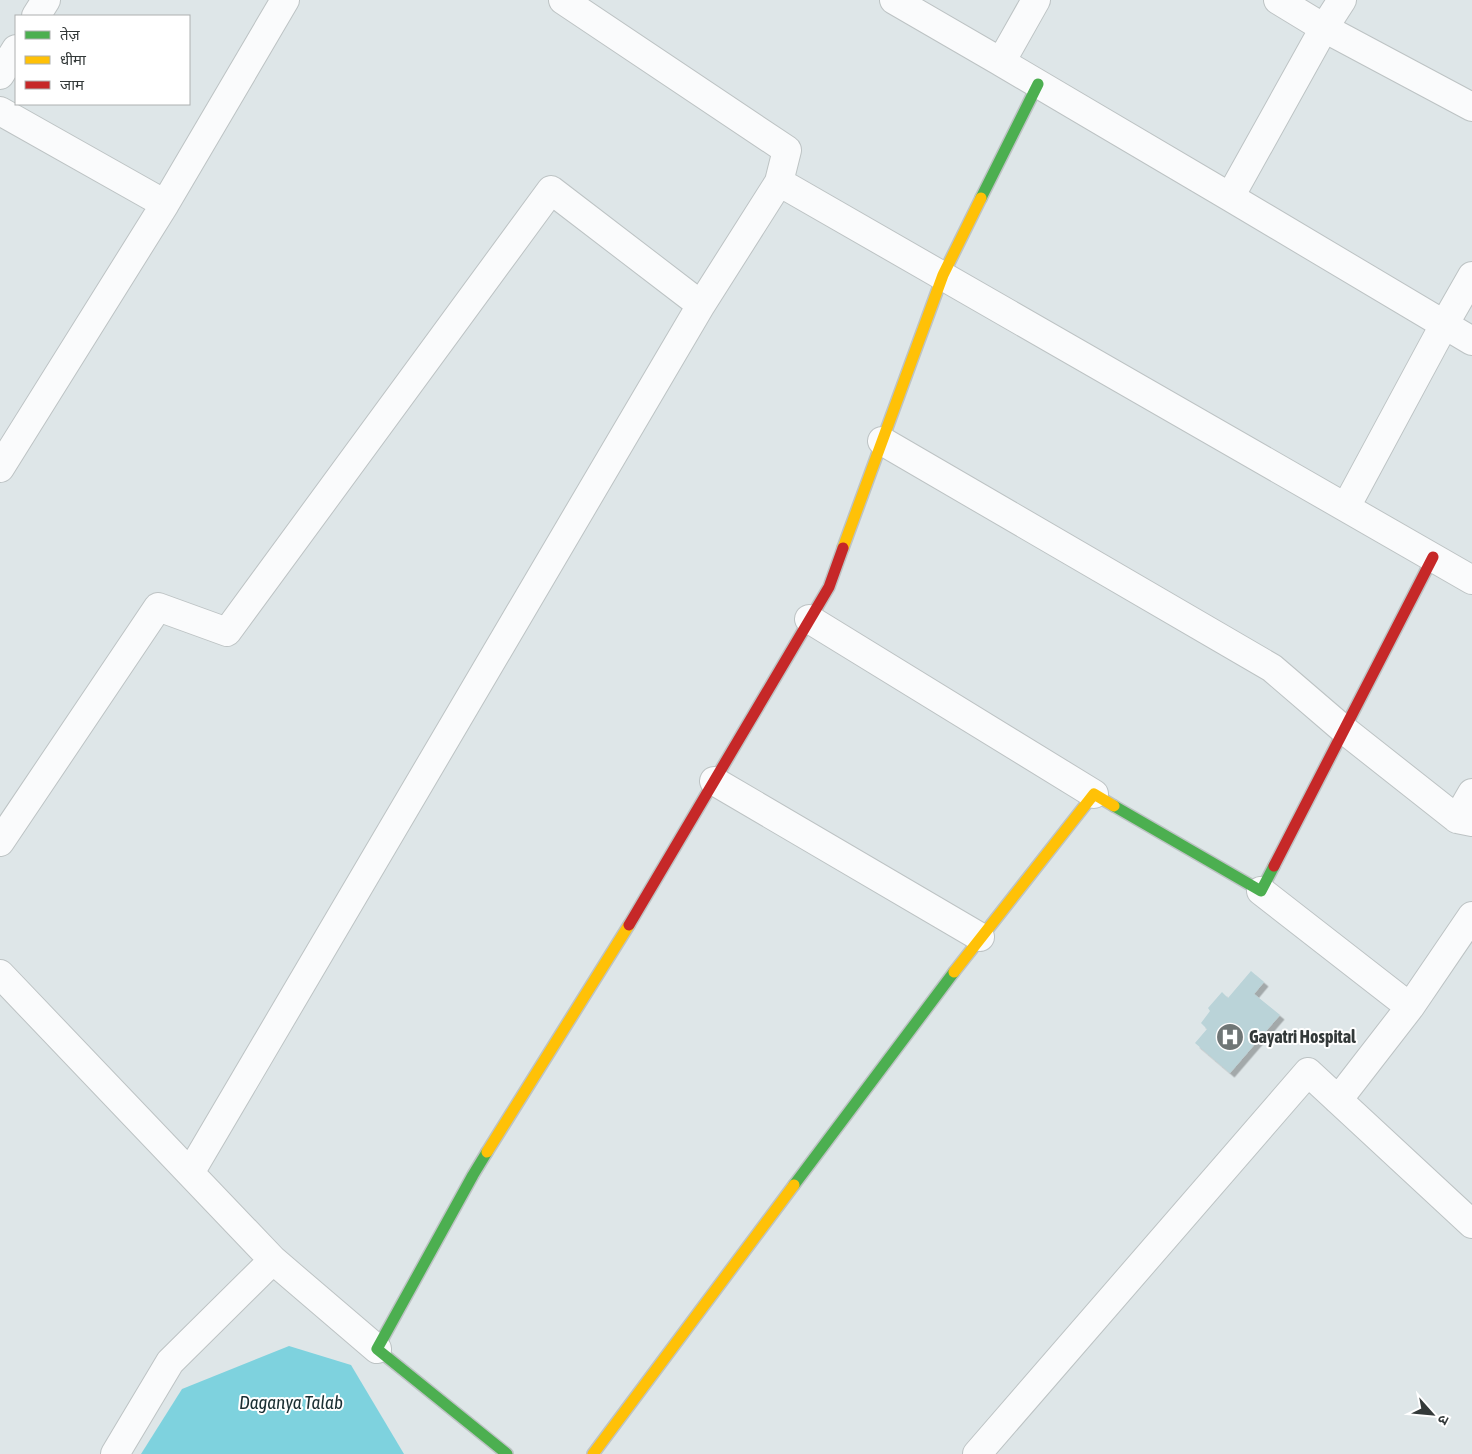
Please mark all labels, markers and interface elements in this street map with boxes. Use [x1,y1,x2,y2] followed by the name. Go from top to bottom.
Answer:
[15,15,190,105] legend
[60,26,81,43] text: तेज़
[60,51,87,68] text: धीमा
[60,76,85,93] text: जाम
[1215,1022,1245,1052] hospital icon: Gayatri Hospital
[1249,1026,1356,1047] place label: Gayatri Hospital
[1407,1389,1457,1439] north arrow
[239,1391,343,1413] water label: Daganya Talab
[1434,1413,1453,1428] text: उ

